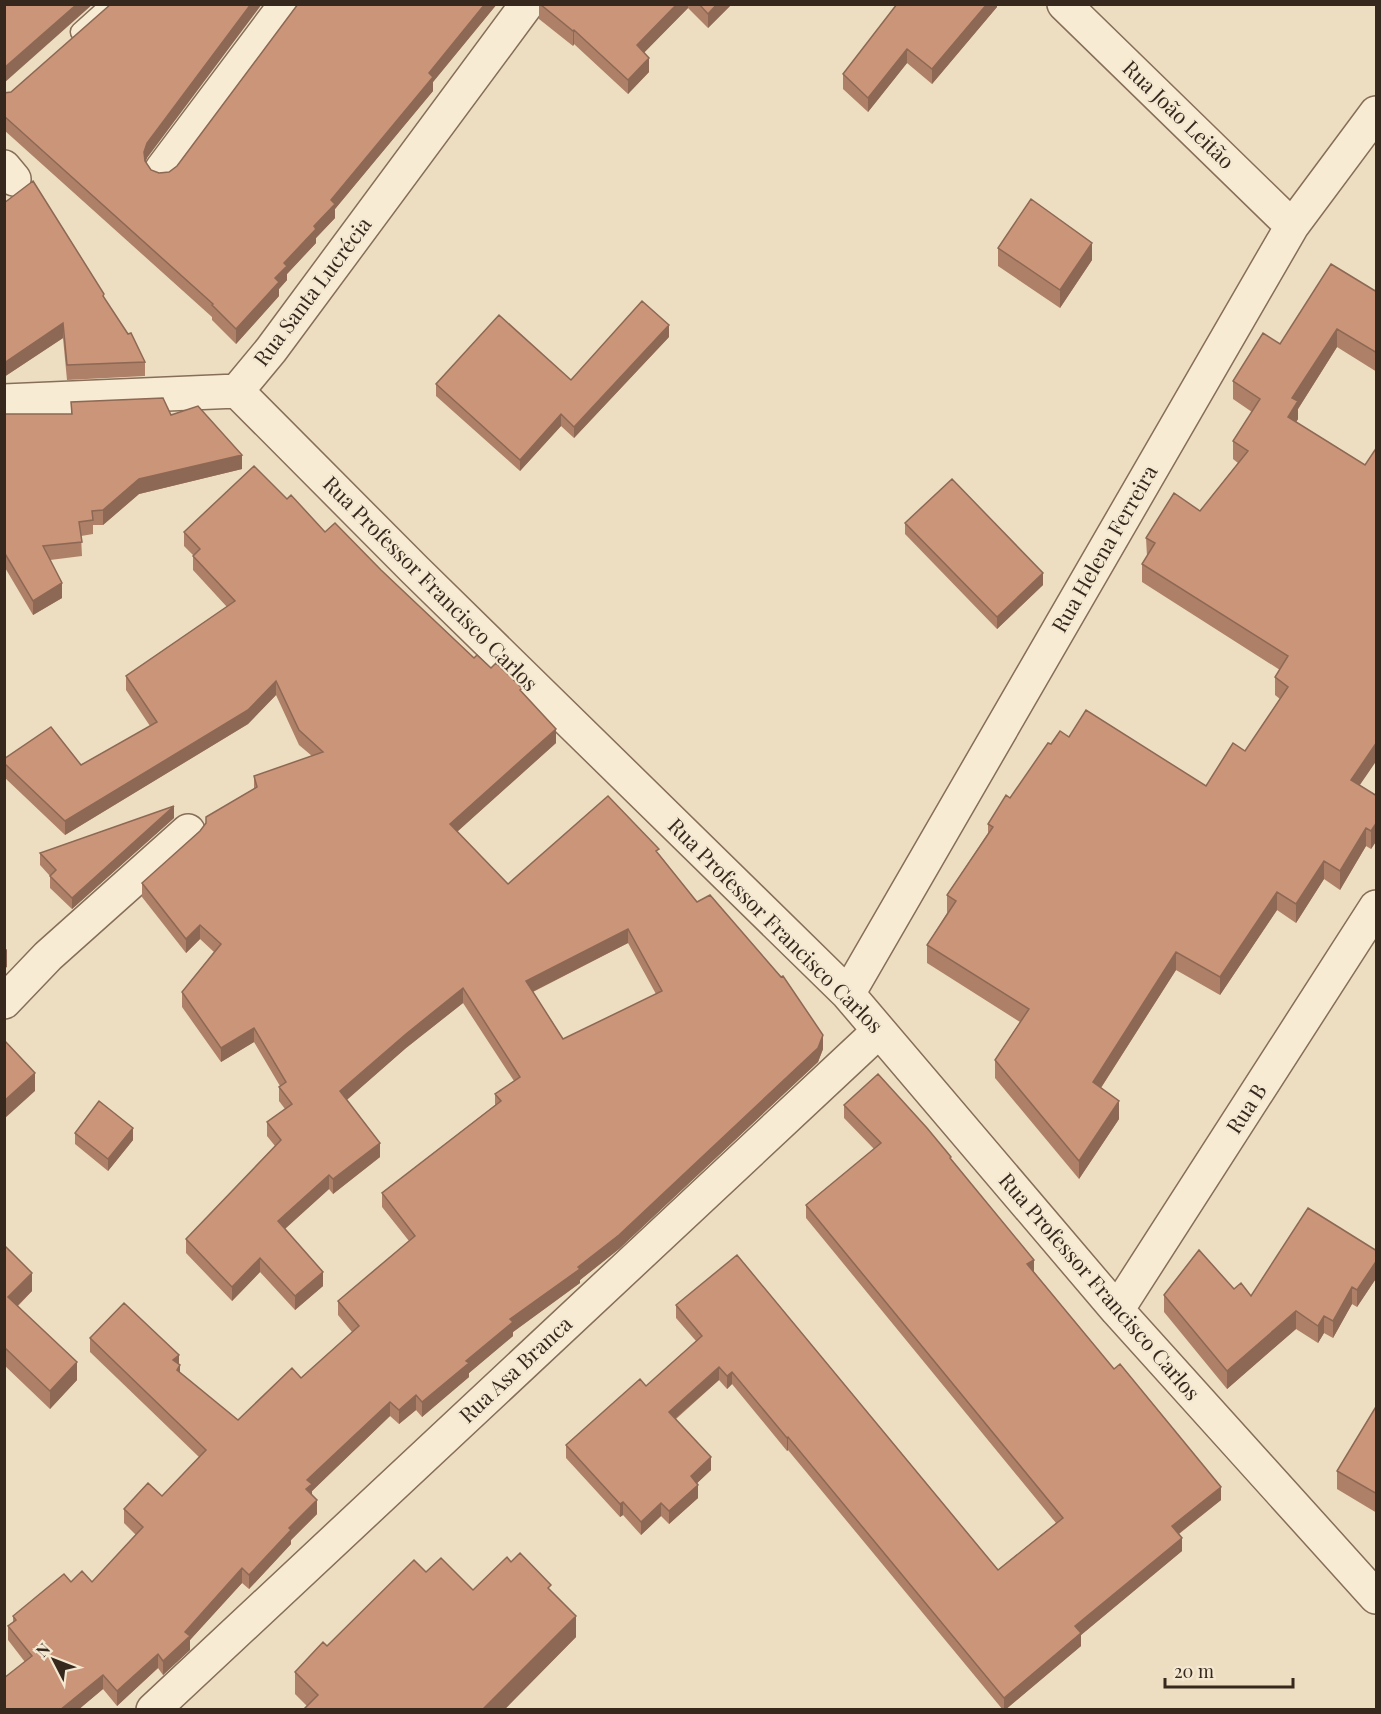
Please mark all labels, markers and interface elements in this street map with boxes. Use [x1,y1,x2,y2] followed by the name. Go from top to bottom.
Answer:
[1118,53,1241,174] street label: Rua João Leitão
[246,210,377,371] street label: Rua Santa Lucrécia
[1044,459,1163,637] street label: Rua Helena Ferreira
[318,469,545,696] street label: Rua Professor Francisco Carlos
[663,811,890,1038] street label: Rua Professor Francisco Carlos
[1219,1078,1272,1138] street label: Rua B
[994,1166,1207,1405] street label: Rua Professor Francisco Carlos
[452,1309,577,1428] street label: Rua Asa Branca
[24,1630,84,1690] north arrow
[31,1638,54,1661] text: N
[1165,1651,1292,1689] scale bar
[1174,1659,1214,1683] text: 20 m

